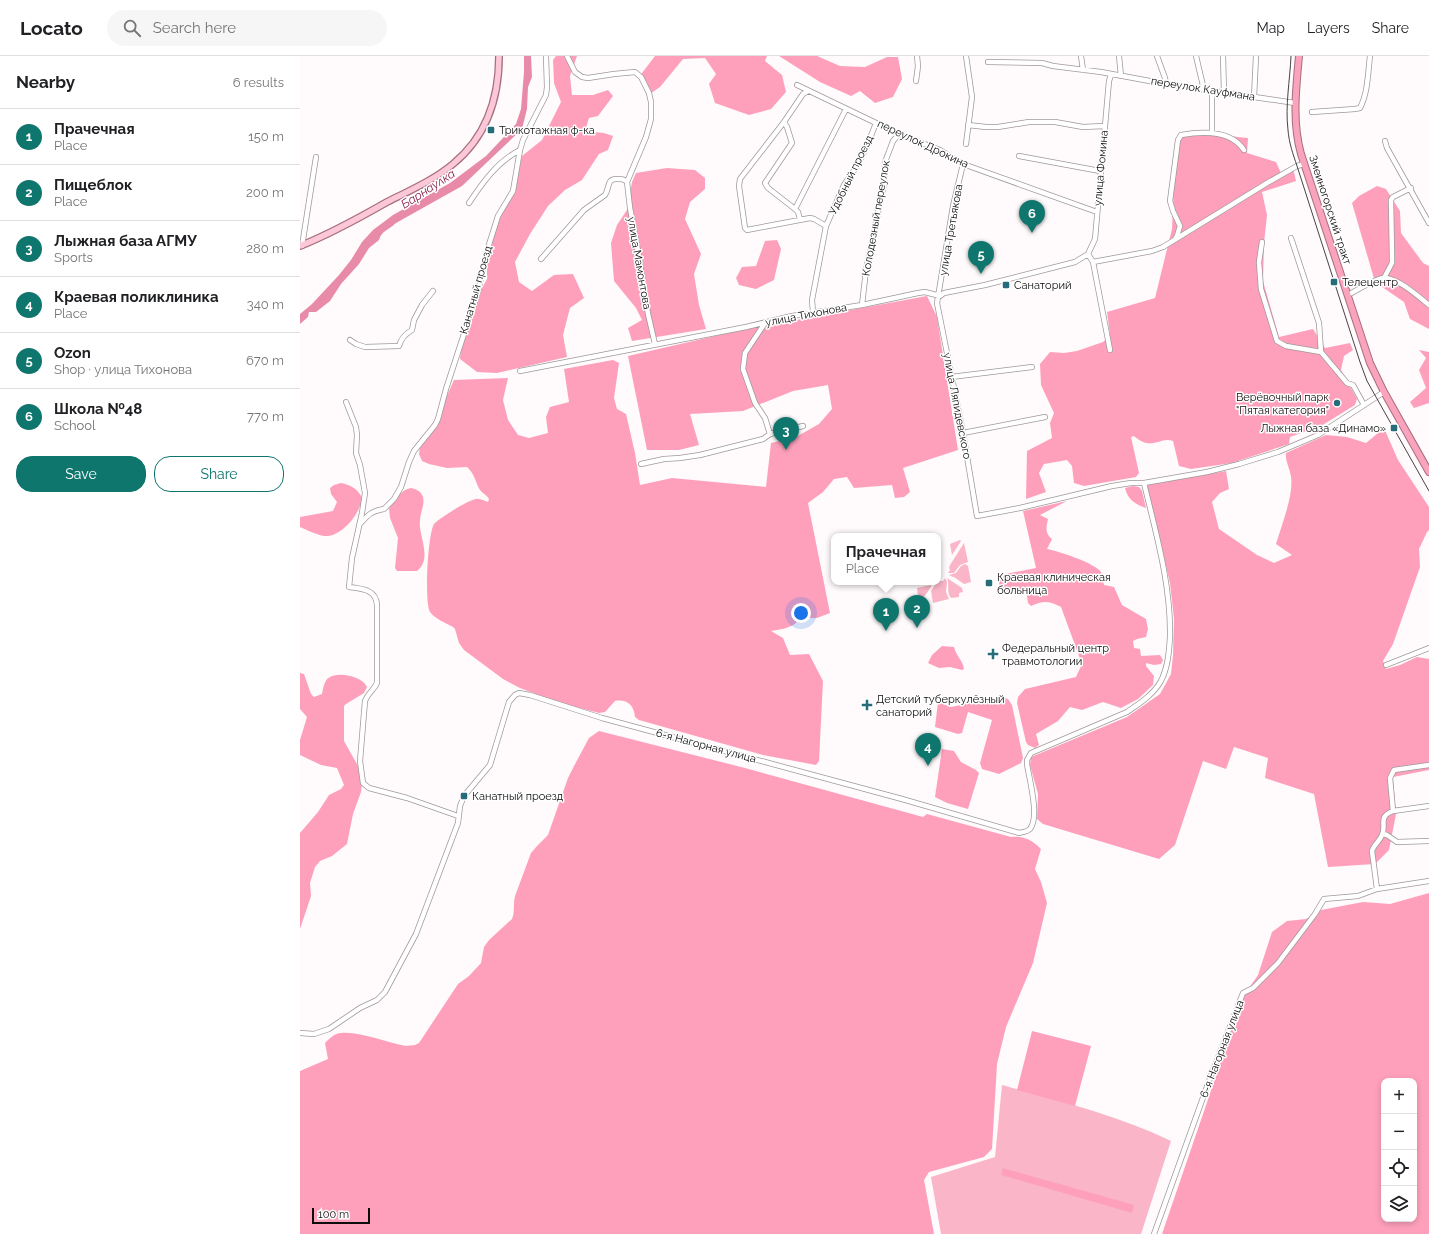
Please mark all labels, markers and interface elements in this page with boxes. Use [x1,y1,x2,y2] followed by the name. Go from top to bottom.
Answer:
[107,10,387,46] search box
[20,17,83,39] text: Locato
[121,17,143,39] icon: search
[153,19,236,37] text: Search here
[1257,20,1285,36] text: Map
[1307,20,1350,36] text: Layers
[1372,20,1409,36] text: Share
[16,72,75,92] text: Nearby
[1150,74,1256,104] street label: переулок Кауфмана
[233,75,284,90] text: 6 results
[875,117,971,171] street label: переулок Дрокина
[54,120,135,138] text: Прачечная
[499,124,595,137] place label: Трикотажная ф-ка
[486,125,496,135] marker: Трикотажная ф-ка
[26,129,32,144] text: 1
[248,129,284,144] text: 150 m
[1091,130,1111,206] street label: улица Фомина
[826,132,876,217] street label: Удобный проезд
[54,138,87,153] text: Place
[1306,154,1354,267] street label: Змеиногорский тракт
[859,159,893,277] street label: Колодезный переулок
[398,166,458,212] water label: Барнаулка
[54,176,132,194] text: Пищеблок
[937,183,965,277] street label: улица Третьякова
[25,185,33,200] text: 2
[246,185,284,200] text: 200 m
[54,194,87,209] text: Place
[1019,200,1045,233] pin: 6
[624,216,654,310] street label: улица Мамонтова
[54,232,197,250] text: Лыжная база АГМУ
[25,241,33,256] text: 3
[246,241,284,256] text: 280 m
[968,241,994,274] pin: 5
[457,244,495,336] street label: Канатный проезд
[54,250,93,265] text: Sports
[1342,276,1398,289] place label: Телецентр
[1329,277,1339,287] marker: Телецентр
[1014,279,1072,292] place label: Санаторий
[1001,280,1011,290] marker: Санаторий
[54,288,219,306] text: Краевая поликлиника
[25,297,33,312] text: 4
[247,297,284,312] text: 340 m
[764,301,848,329] street label: улица Тихонова
[54,306,87,321] text: Place
[54,344,91,362] text: Ozon
[940,352,974,461] street label: улица Ляпидевского
[25,353,33,368] text: 5
[246,353,284,368] text: 670 m
[54,362,192,377] text: Shop · улица Тихонова
[1236,391,1329,417] place label: Верёвочный парк "Пятая категория"
[1332,398,1342,408] marker: Верёвочный парк "Пятая категория"
[54,400,142,418] text: Школа №48
[25,409,33,424] text: 6
[247,409,284,424] text: 770 m
[773,417,799,450] pin: 3
[54,418,96,433] text: School
[1260,422,1386,435] place label: Лыжная база «Динамо»
[1389,423,1399,433] marker: Лыжная база «Динамо»
[16,456,146,492] button: Save
[154,456,284,492] button: Share
[831,533,941,585] popup
[846,543,926,561] text: Прачечная
[846,561,879,576] text: Place
[997,571,1111,597] place label: Краевая клиническая больница
[984,578,994,588] marker: Краевая клиническая больница
[904,595,930,628] pin: 2
[873,598,899,631] pin: 1
[791,603,811,623] your location
[1002,642,1109,668] place label: Федеральный центр травмотологии
[987,648,999,660] marker: Федеральный центр травмотологии
[876,693,1005,719] place label: Детский туберкулёзный санаторий
[861,699,873,711] marker: Детский туберкулёзный санаторий
[654,726,758,766] street label: 6-я Нагорная улица
[915,733,941,766] pin: 4
[472,790,564,803] place label: Канатный проезд
[459,791,469,801] marker: Канатный проезд
[1197,998,1247,1100] street label: 6-я Нагорная улица
[1381,1078,1417,1222] map controls
[1381,1078,1417,1114] button: +
[1381,1114,1417,1150] button: −
[1381,1150,1417,1186] button: locate
[1381,1186,1417,1222] button: layers
[312,1206,370,1225] scale bar
[318,1208,349,1221] text: 100 m

